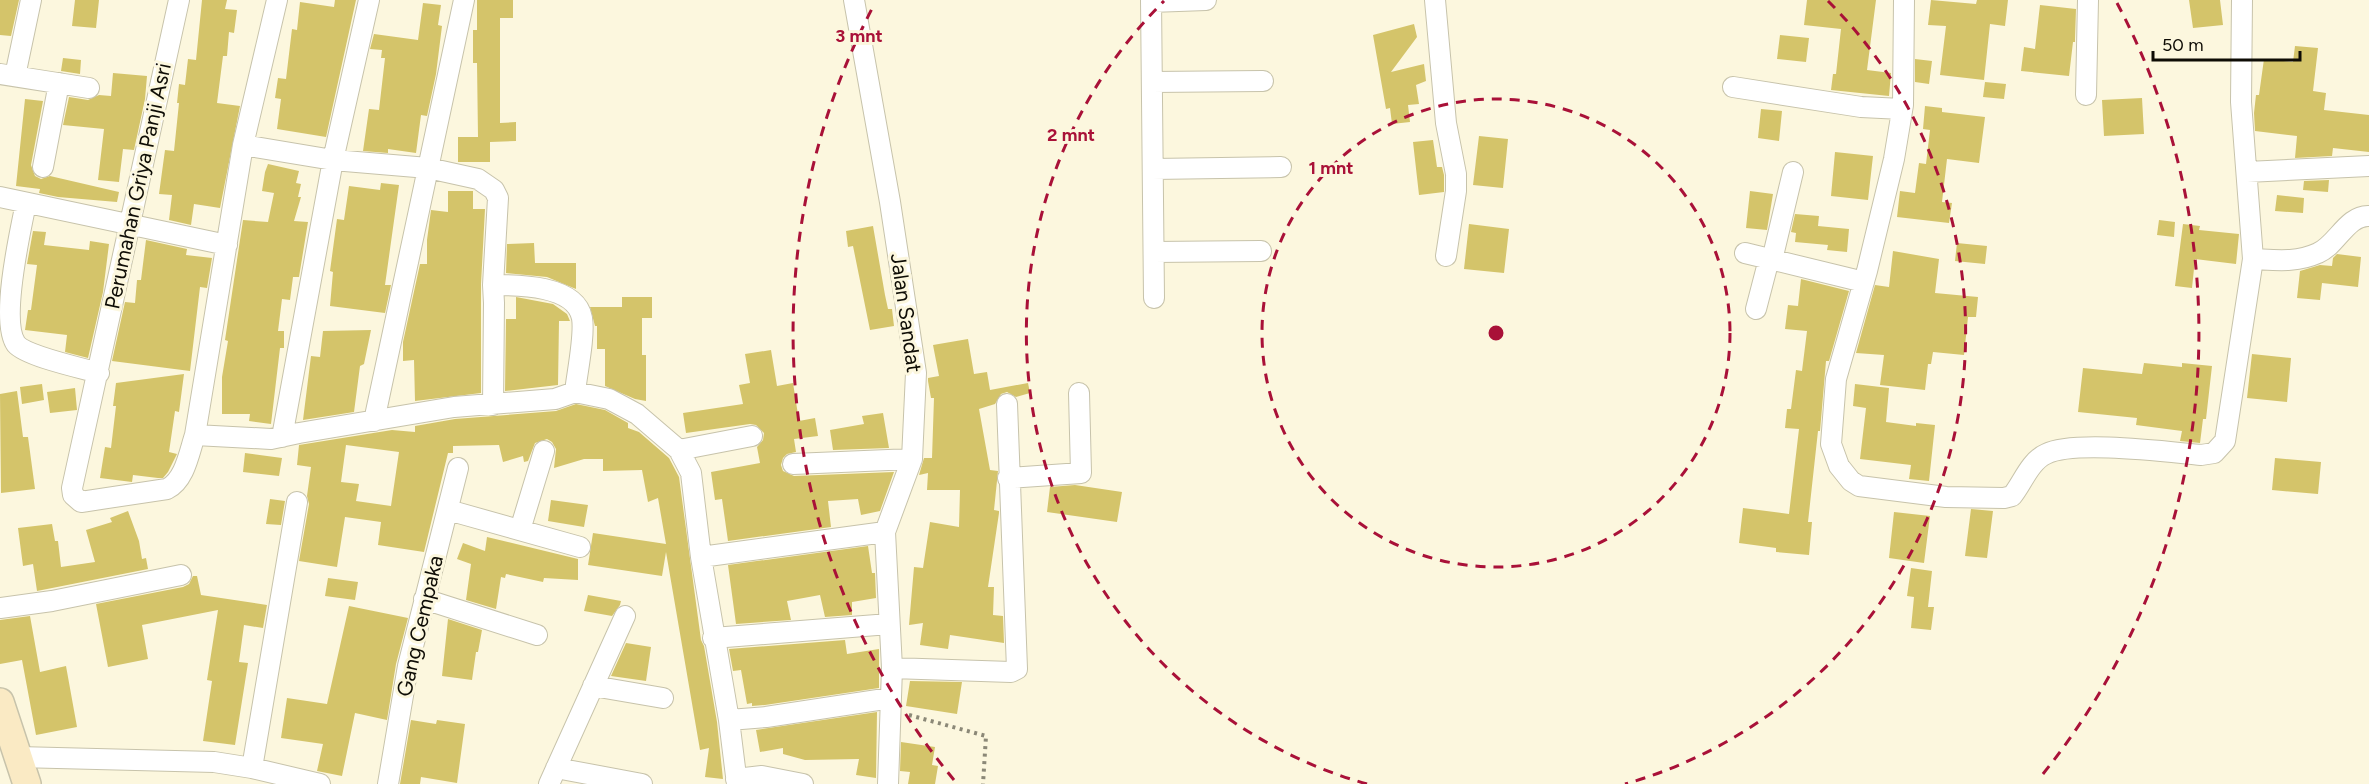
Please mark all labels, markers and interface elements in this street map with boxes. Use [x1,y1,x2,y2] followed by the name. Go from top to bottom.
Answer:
[2153,24,2300,62] scale bar
[835,25,883,47] text: 3 mnt
[2162,34,2204,56] text: 50 m
[99,61,176,311] street label: Perumahan Griya Panji Asri
[1047,124,1095,146] text: 2 mnt
[1308,157,1354,179] text: 1 mnt
[886,252,927,374] street label: Jalan Sandat
[1486,323,1506,343] centre of rings
[391,553,448,699] street label: Gang Cempaka

